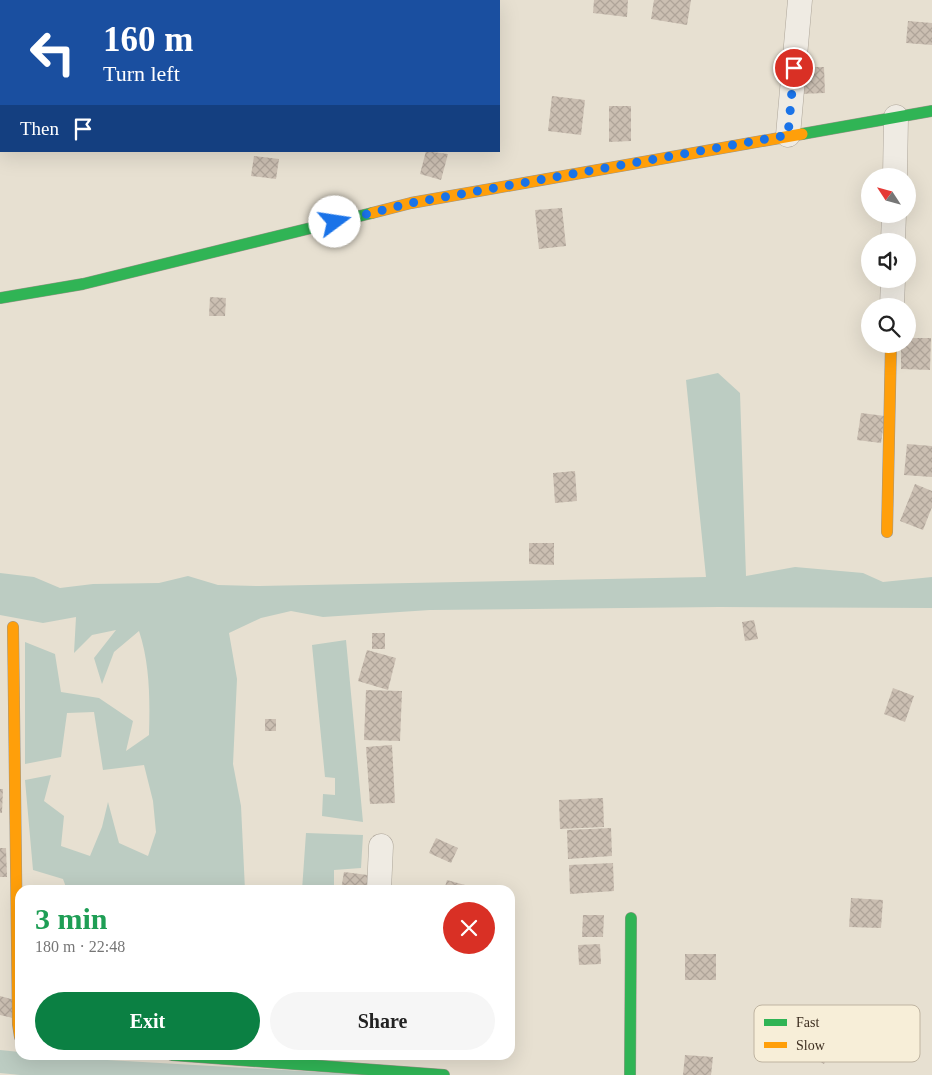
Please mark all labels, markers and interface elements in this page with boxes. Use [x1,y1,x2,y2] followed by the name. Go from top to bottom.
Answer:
[20,20,85,85] icon: left
[103,20,193,59] text: 160 m
[773,47,815,89] pin
[780,54,808,82] icon: arrive
[103,61,180,86] text: Turn left
[69,115,97,143] icon: arrive
[20,118,59,139] text: Then
[861,168,916,222] north arrow
[861,168,916,353] map controls
[308,195,360,247] position arrow
[861,233,916,288] button: sound
[861,298,916,353] button: search
[35,902,108,935] text: 3 min
[443,902,495,954] button: close
[35,938,125,955] text: 180 m · 22:48
[35,992,260,1050] button: Exit
[270,992,495,1050] button: Share
[754,1005,920,1062] legend
[796,1015,819,1030] text: Fast
[796,1038,826,1053] text: Slow

